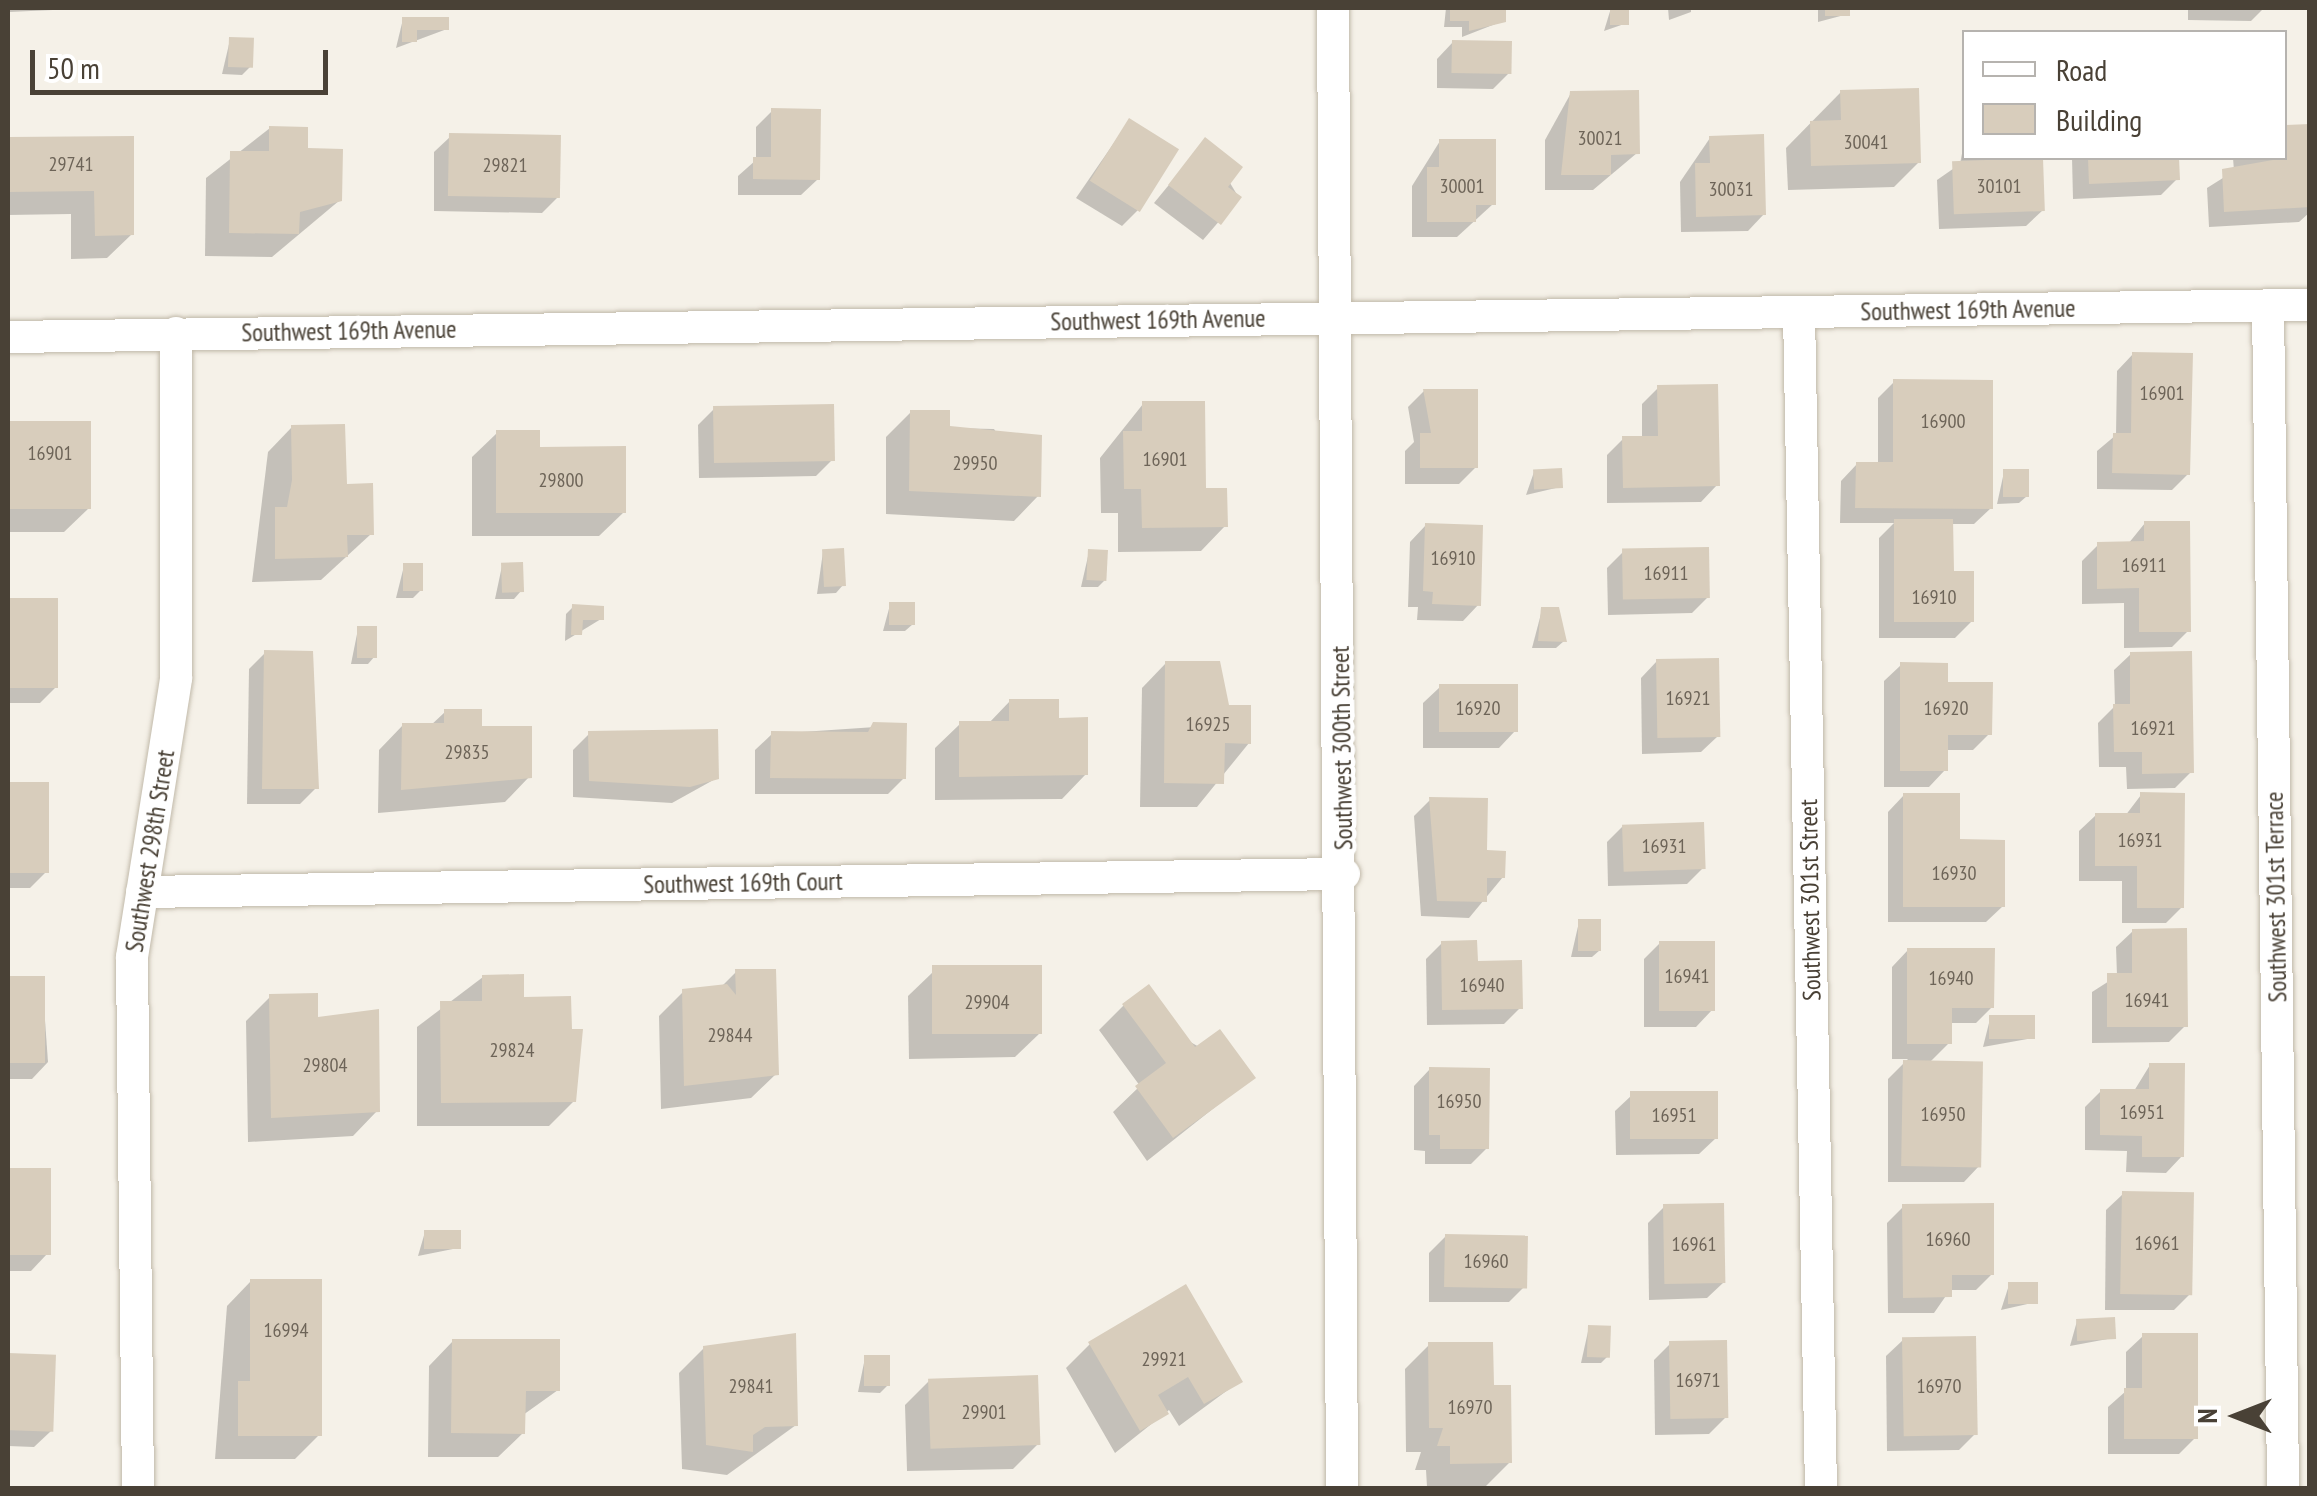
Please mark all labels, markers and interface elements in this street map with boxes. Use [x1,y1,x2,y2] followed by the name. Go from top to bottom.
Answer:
[35,30,332,92] scale bar
[1962,30,2287,160] legend
[47,48,100,87] text: 50 m
[2056,50,2107,89] text: Road
[2056,100,2142,139] text: Building
[1578,126,1622,150] house number: 30021
[1844,130,1888,154] house number: 30041
[49,152,93,176] house number: 29741
[483,153,527,177] house number: 29821
[1440,174,1484,198] house number: 30001
[1977,174,2021,198] house number: 30101
[1709,177,1753,201] house number: 30031
[1860,293,2076,327] street label: Southwest 169th Avenue
[1050,303,1266,337] street label: Southwest 169th Avenue
[241,314,457,348] street label: Southwest 169th Avenue
[2140,381,2184,405] house number: 16901
[1921,409,1965,433] house number: 16900
[28,441,72,465] house number: 16901
[1143,447,1187,471] house number: 16901
[953,451,997,475] house number: 29950
[539,468,583,492] house number: 29800
[1431,546,1475,570] house number: 16910
[2122,553,2166,577] house number: 16911
[1644,561,1688,585] house number: 16911
[1912,585,1956,609] house number: 16910
[1325,646,1359,850] street label: Southwest 300th Street
[1666,686,1710,710] house number: 16921
[1456,696,1500,720] house number: 16920
[1924,696,1968,720] house number: 16920
[1186,712,1230,736] house number: 16925
[2131,716,2175,740] house number: 16921
[445,740,489,764] house number: 29835
[119,748,181,954] street label: Southwest 298th Street
[2259,791,2293,1003] street label: Southwest 301st Terrace
[1793,799,1827,1001] street label: Southwest 301st Street
[2118,828,2162,852] house number: 16931
[1642,834,1686,858] house number: 16931
[1932,861,1976,885] house number: 16930
[643,866,843,900] street label: Southwest 169th Court
[1665,964,1709,988] house number: 16941
[1929,966,1973,990] house number: 16940
[1460,973,1504,997] house number: 16940
[2125,988,2169,1012] house number: 16941
[965,990,1009,1014] house number: 29904
[708,1023,752,1047] house number: 29844
[490,1038,534,1062] house number: 29824
[303,1053,347,1077] house number: 29804
[1437,1089,1481,1113] house number: 16950
[2120,1100,2164,1124] house number: 16951
[1921,1102,1965,1126] house number: 16950
[1652,1103,1696,1127] house number: 16951
[1926,1227,1970,1251] house number: 16960
[2135,1231,2179,1255] house number: 16961
[1672,1232,1716,1256] house number: 16961
[1464,1249,1508,1273] house number: 16960
[264,1318,308,1342] house number: 16994
[1142,1347,1186,1371] house number: 29921
[2187,1366,2287,1466] north arrow
[1676,1368,1720,1392] house number: 16971
[729,1374,773,1398] house number: 29841
[1917,1374,1961,1398] house number: 16970
[1448,1395,1492,1419] house number: 16970
[962,1400,1006,1424] house number: 29901
[2188,1408,2225,1424] text: N

